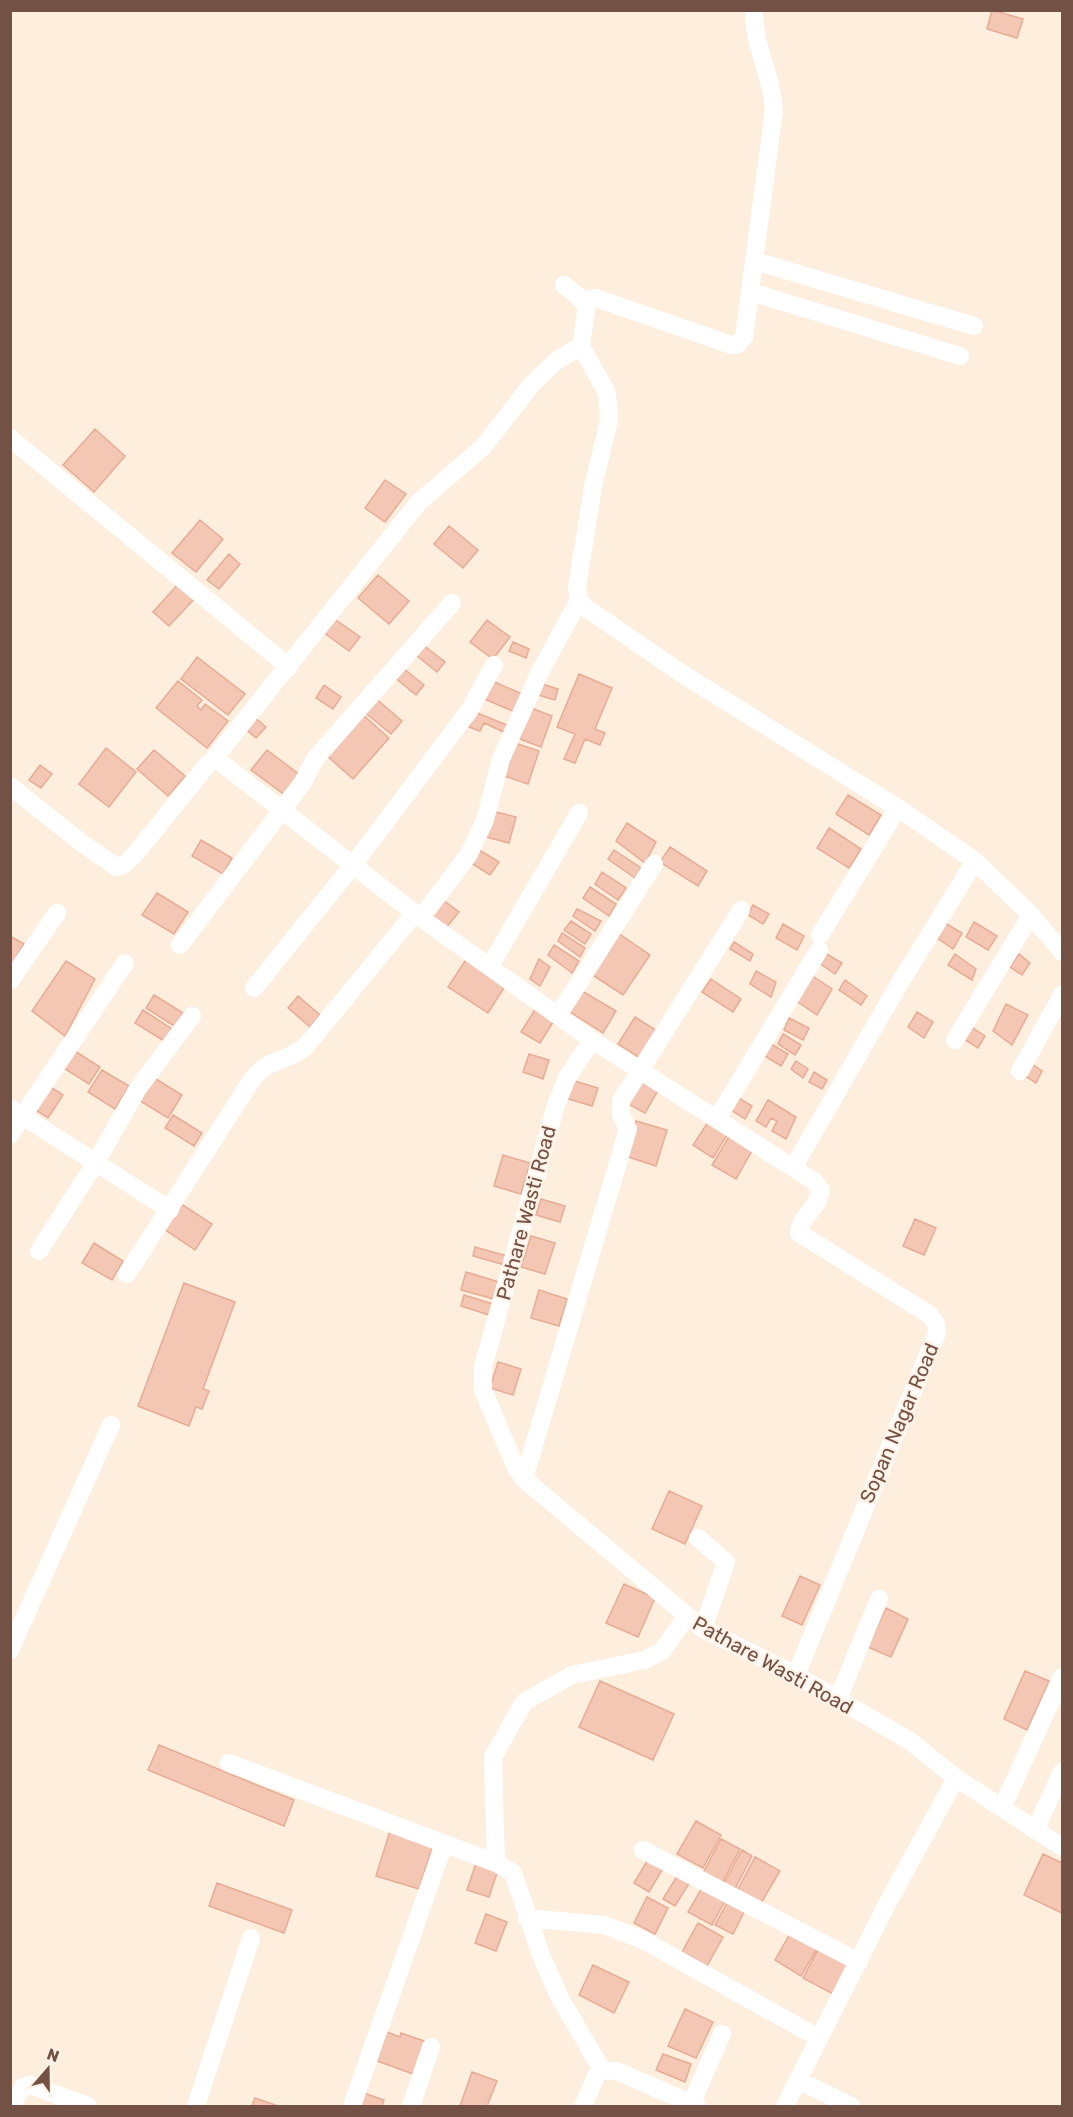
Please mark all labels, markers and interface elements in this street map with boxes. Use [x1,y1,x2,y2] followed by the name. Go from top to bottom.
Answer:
[491,1123,561,1303] street label: Pathare Wasti Road
[854,1339,944,1507] street label: Sopan Nagar Road
[689,1611,857,1719] street label: Pathare Wasti Road
[18,2039,78,2099] north arrow
[44,2044,62,2066] text: N

